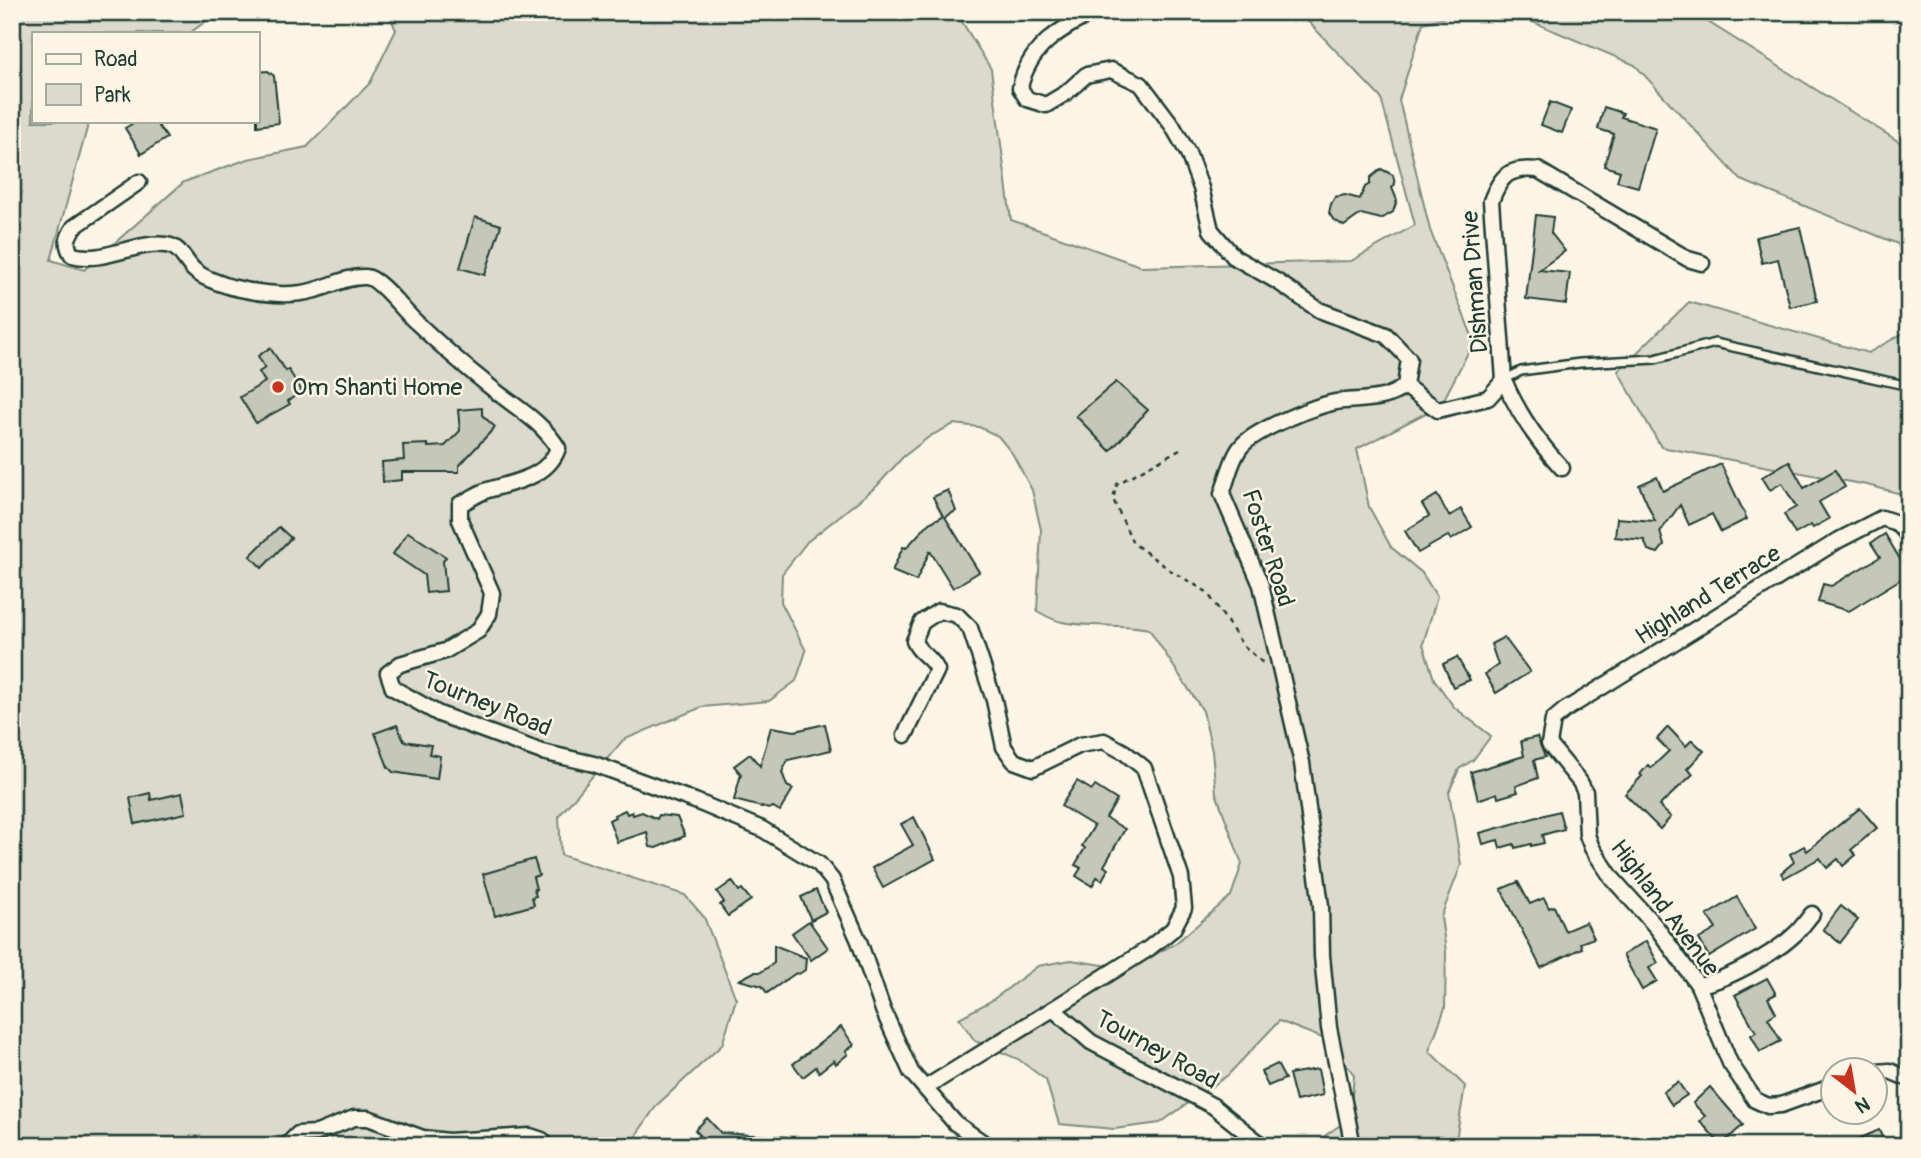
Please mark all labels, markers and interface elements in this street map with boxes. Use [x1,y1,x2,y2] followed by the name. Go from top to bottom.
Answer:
[32,32,259,122] legend
[94,46,138,73] text: Road
[94,82,131,109] text: Park
[1456,209,1494,354] street label: Dishman Drive
[292,373,463,402] place label: Om Shanti Home
[270,379,286,395] marker: Om Shanti Home
[1235,486,1301,610] street label: Foster Road
[1630,539,1786,651] street label: Highland Terrace
[418,665,556,743] street label: Tourney Road
[1604,834,1726,982] street label: Highland Avenue
[1090,1004,1224,1096] street label: Tourney Road
[1820,1056,1890,1126] north arrow
[1850,1091,1874,1118] text: N

